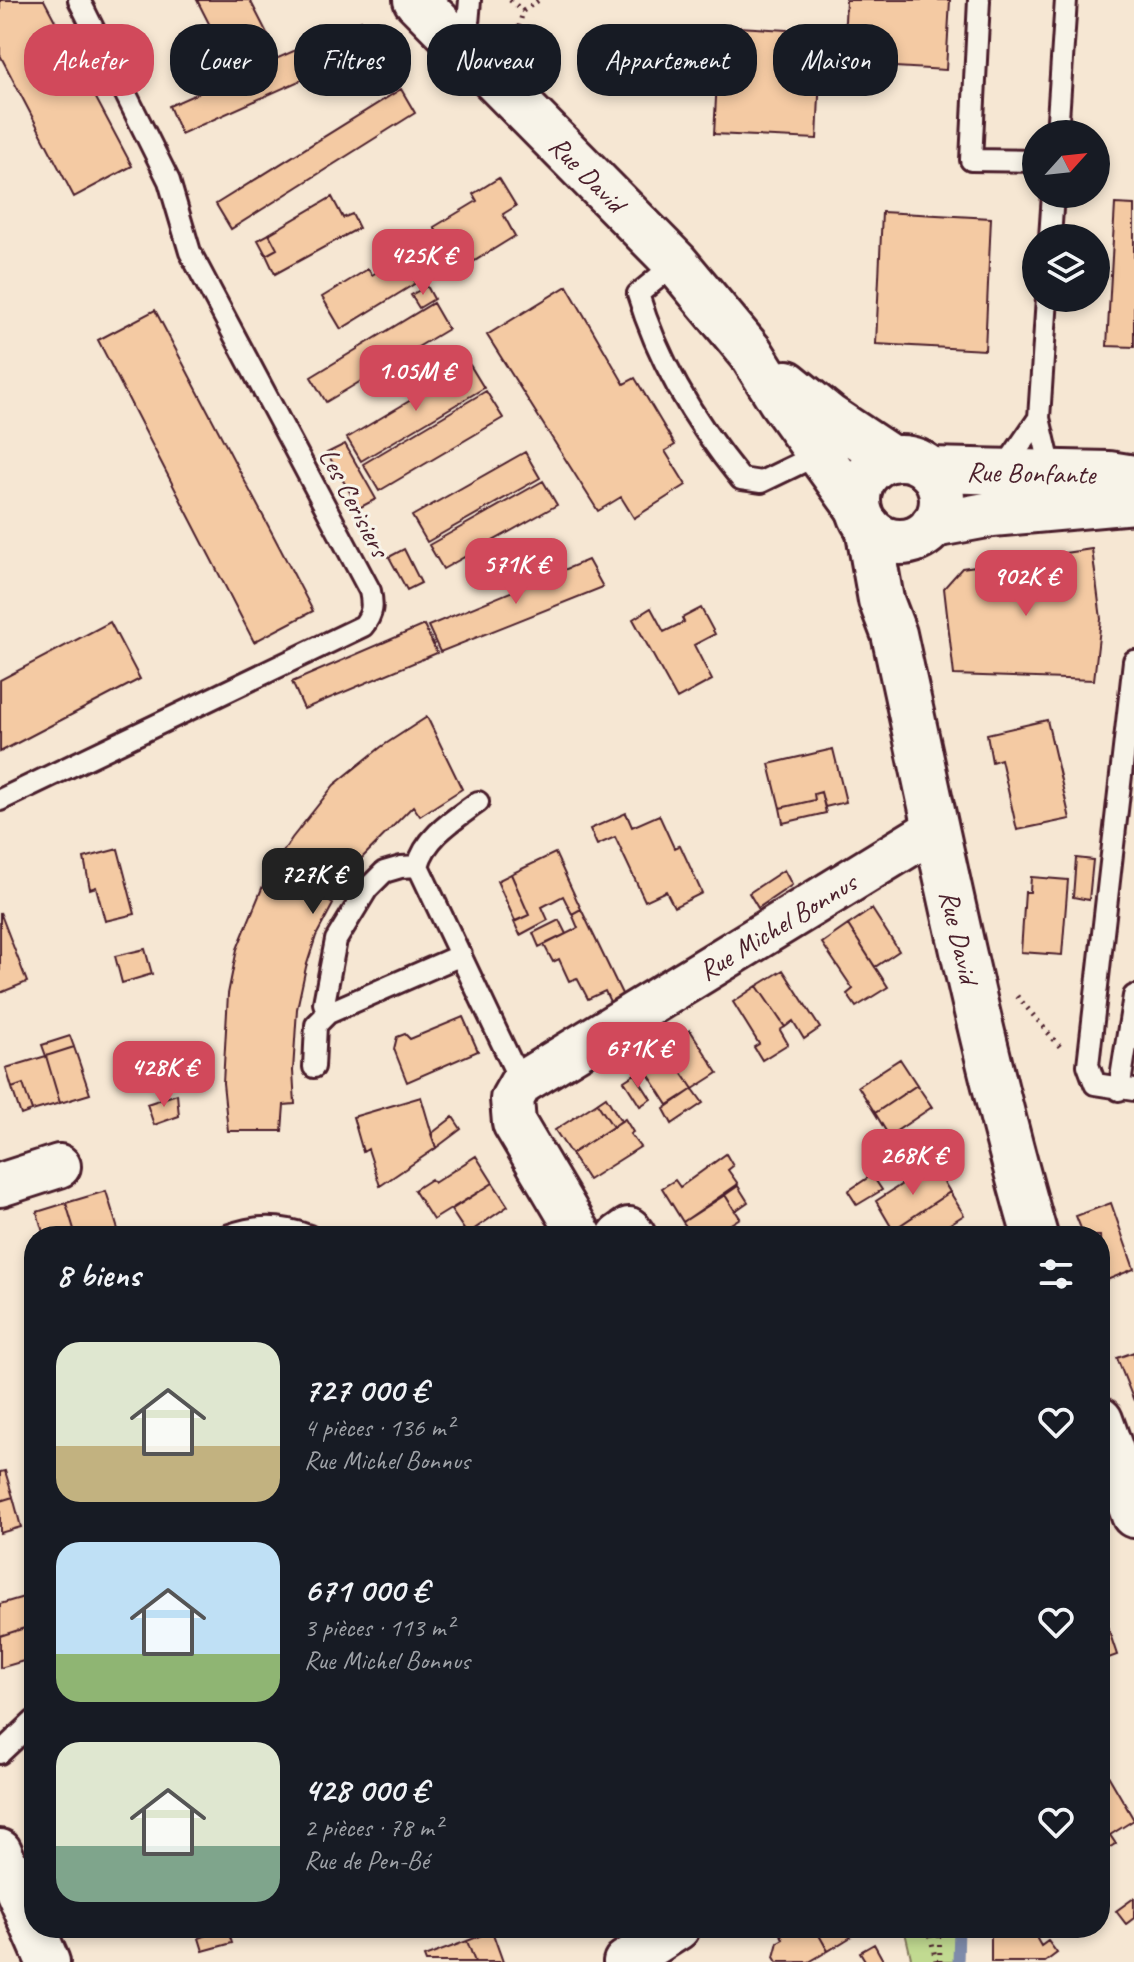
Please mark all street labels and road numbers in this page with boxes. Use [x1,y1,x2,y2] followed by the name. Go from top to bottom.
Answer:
[542,128,635,222] street label: Rue David
[311,442,399,565] street label: Les Cerisiers
[966,454,1098,492] street label: Rue Bonfante
[692,864,865,988] street label: Rue Michel Bonnus
[932,887,988,990] street label: Rue David

